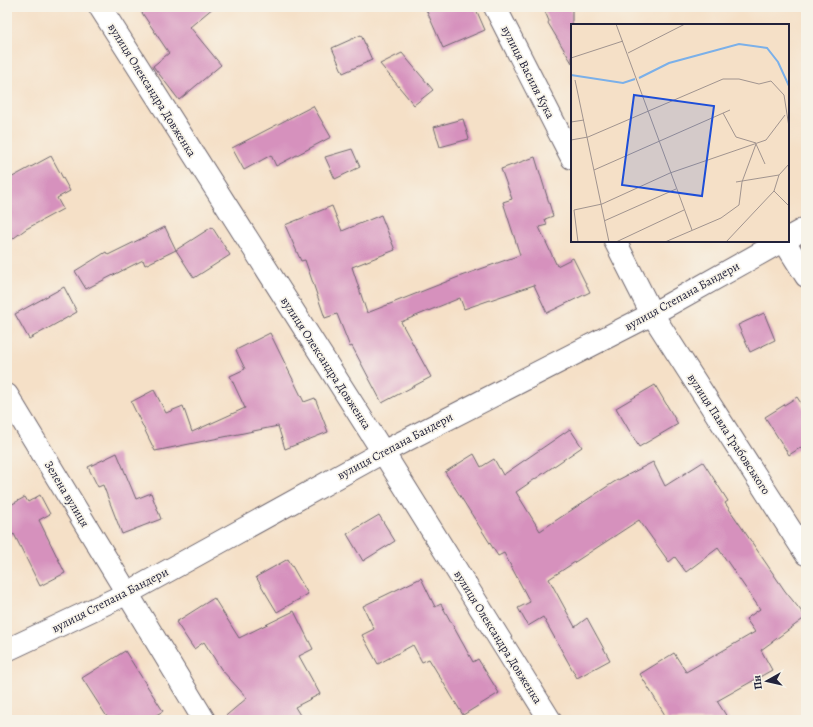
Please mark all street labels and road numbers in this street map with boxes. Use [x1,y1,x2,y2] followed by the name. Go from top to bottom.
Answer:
[104,20,200,160] street label: вулиця Олександра Довженка
[498,23,559,122] street label: вулиця Василя Кука
[622,258,742,334] street label: вулиця Степана Бандери
[277,294,375,433] street label: вулиця Олександра Довженка
[684,370,774,498] street label: вулиця Павла Грабовського
[334,409,456,483] street label: вулиця Степана Бандери
[41,458,93,530] street label: Зелена вулиця
[49,564,171,636] street label: вулиця Степана Бандери
[450,567,546,707] street label: вулиця Олександра Довженка

